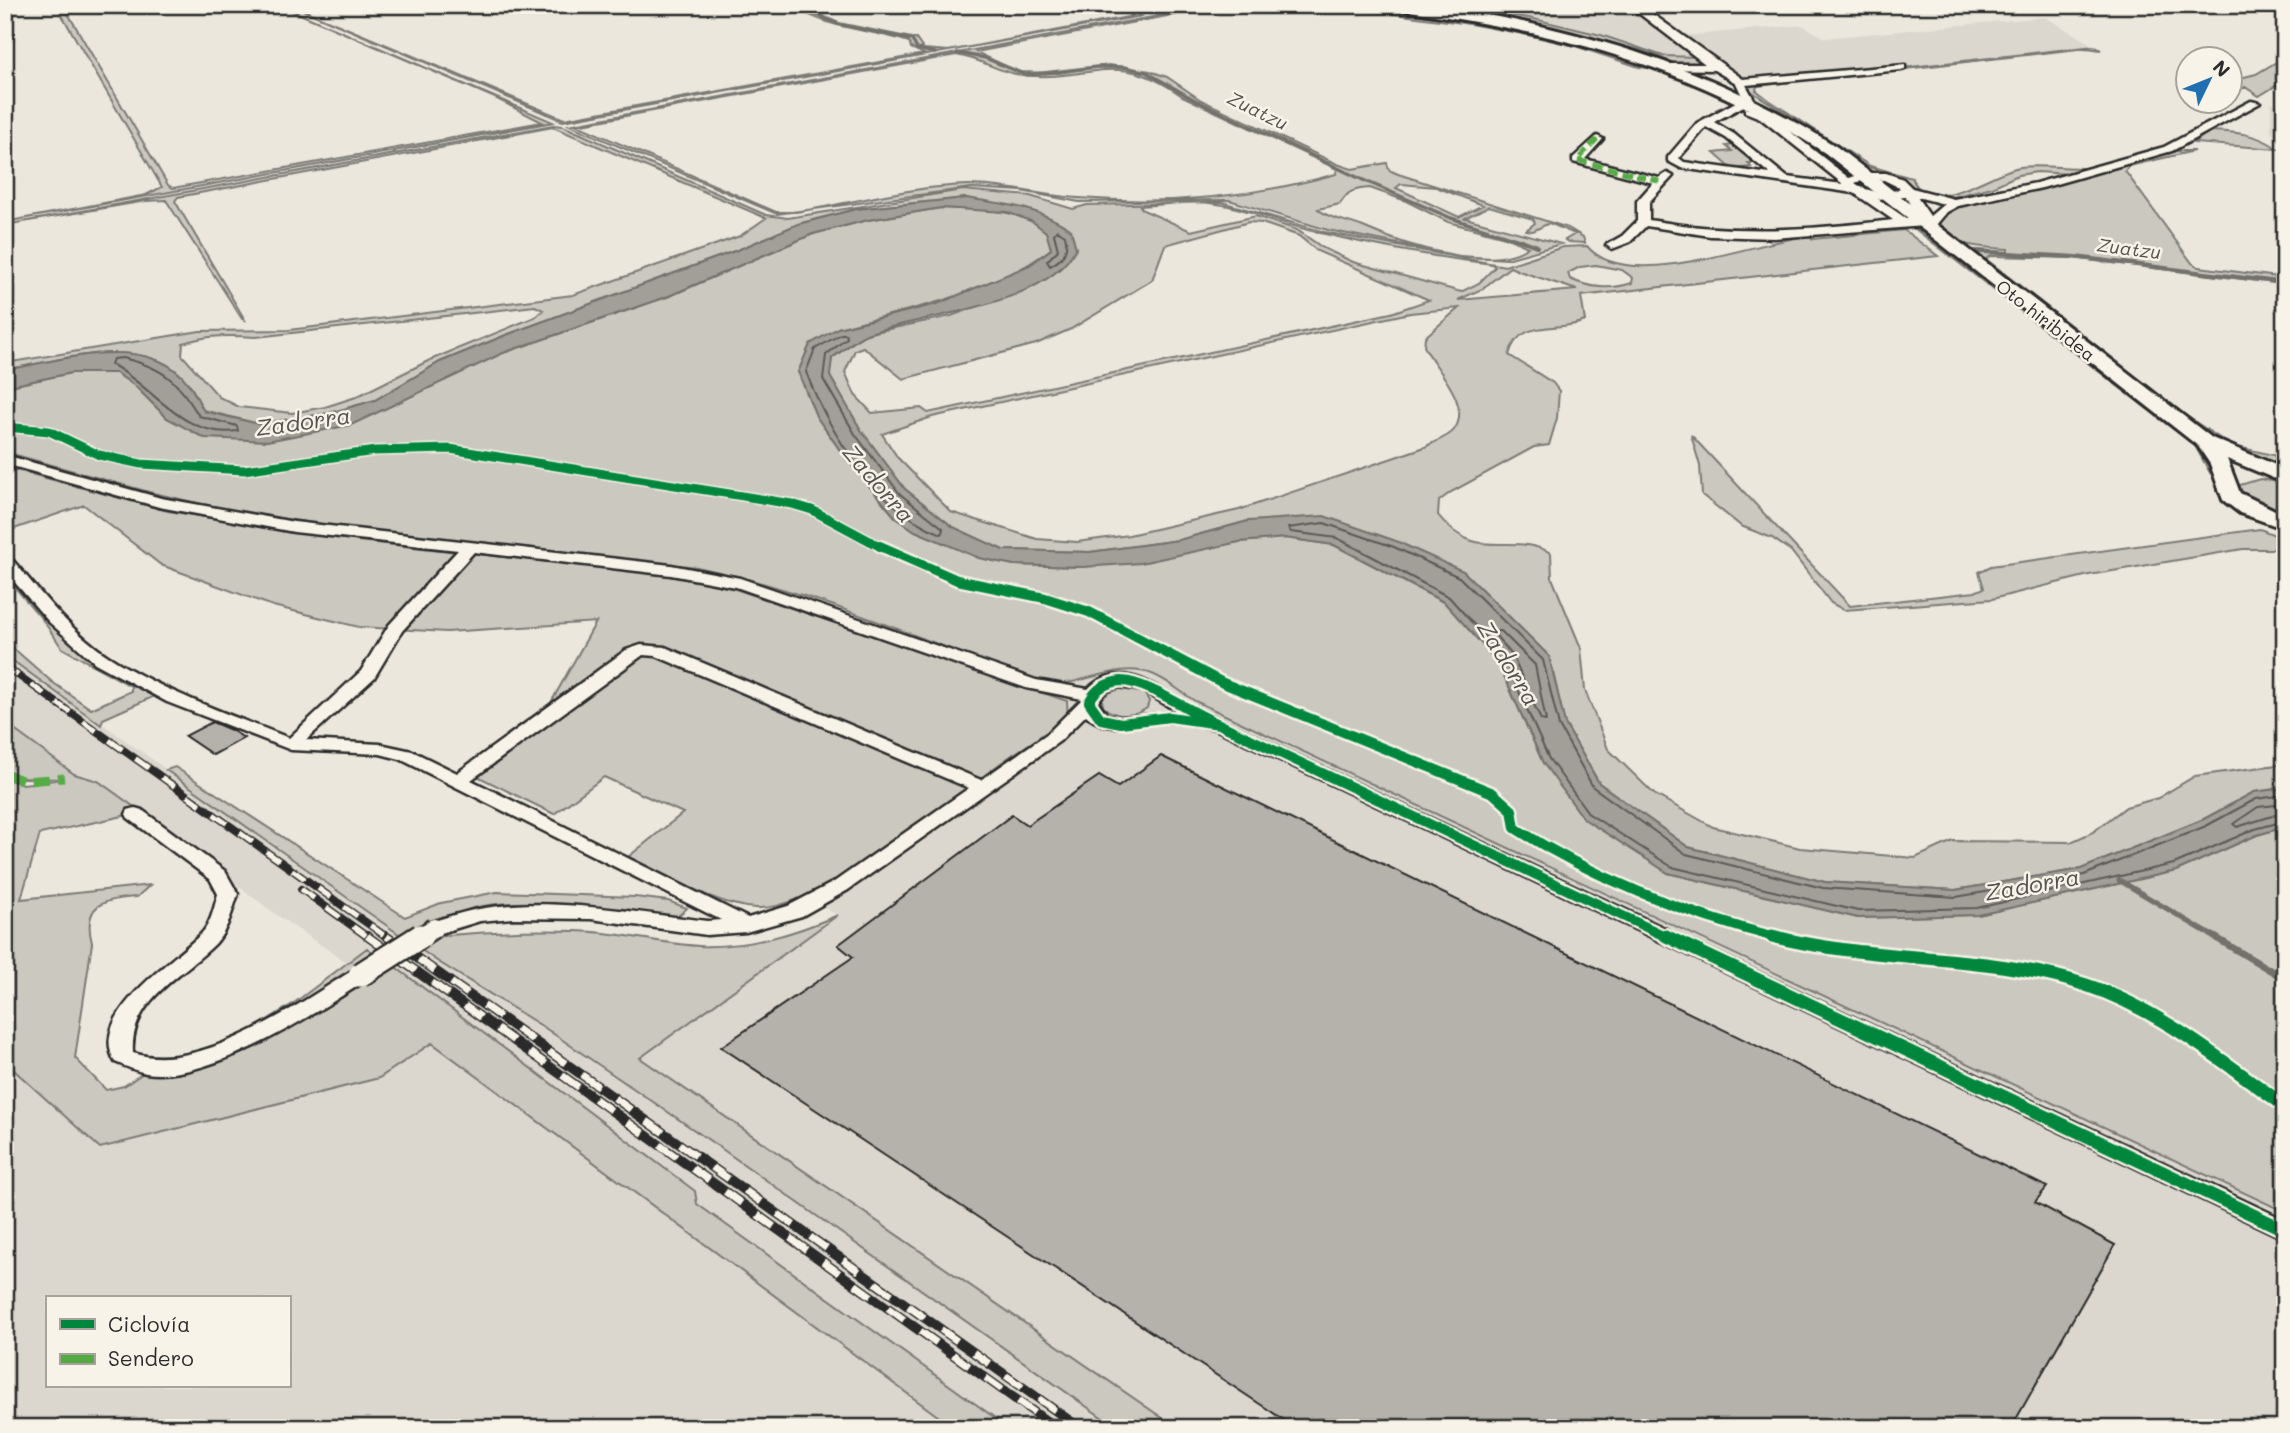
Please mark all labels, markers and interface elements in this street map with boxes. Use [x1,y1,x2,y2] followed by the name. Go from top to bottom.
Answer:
[2174,46,2244,116] north arrow
[2208,54,2236,82] text: N
[1224,85,1292,135] water label: Zuatzu
[2096,232,2162,264] water label: Zuatzu
[1992,274,2100,366] street label: Oto hiribidea
[254,400,352,442] water label: Zadorra
[836,437,922,529] water label: Zadorra
[1471,615,1547,711] water label: Zadorra
[1982,861,2082,907] water label: Zadorra
[46,1296,290,1388] legend
[108,1310,190,1337] text: Ciclovía
[108,1344,194,1371] text: Sendero

